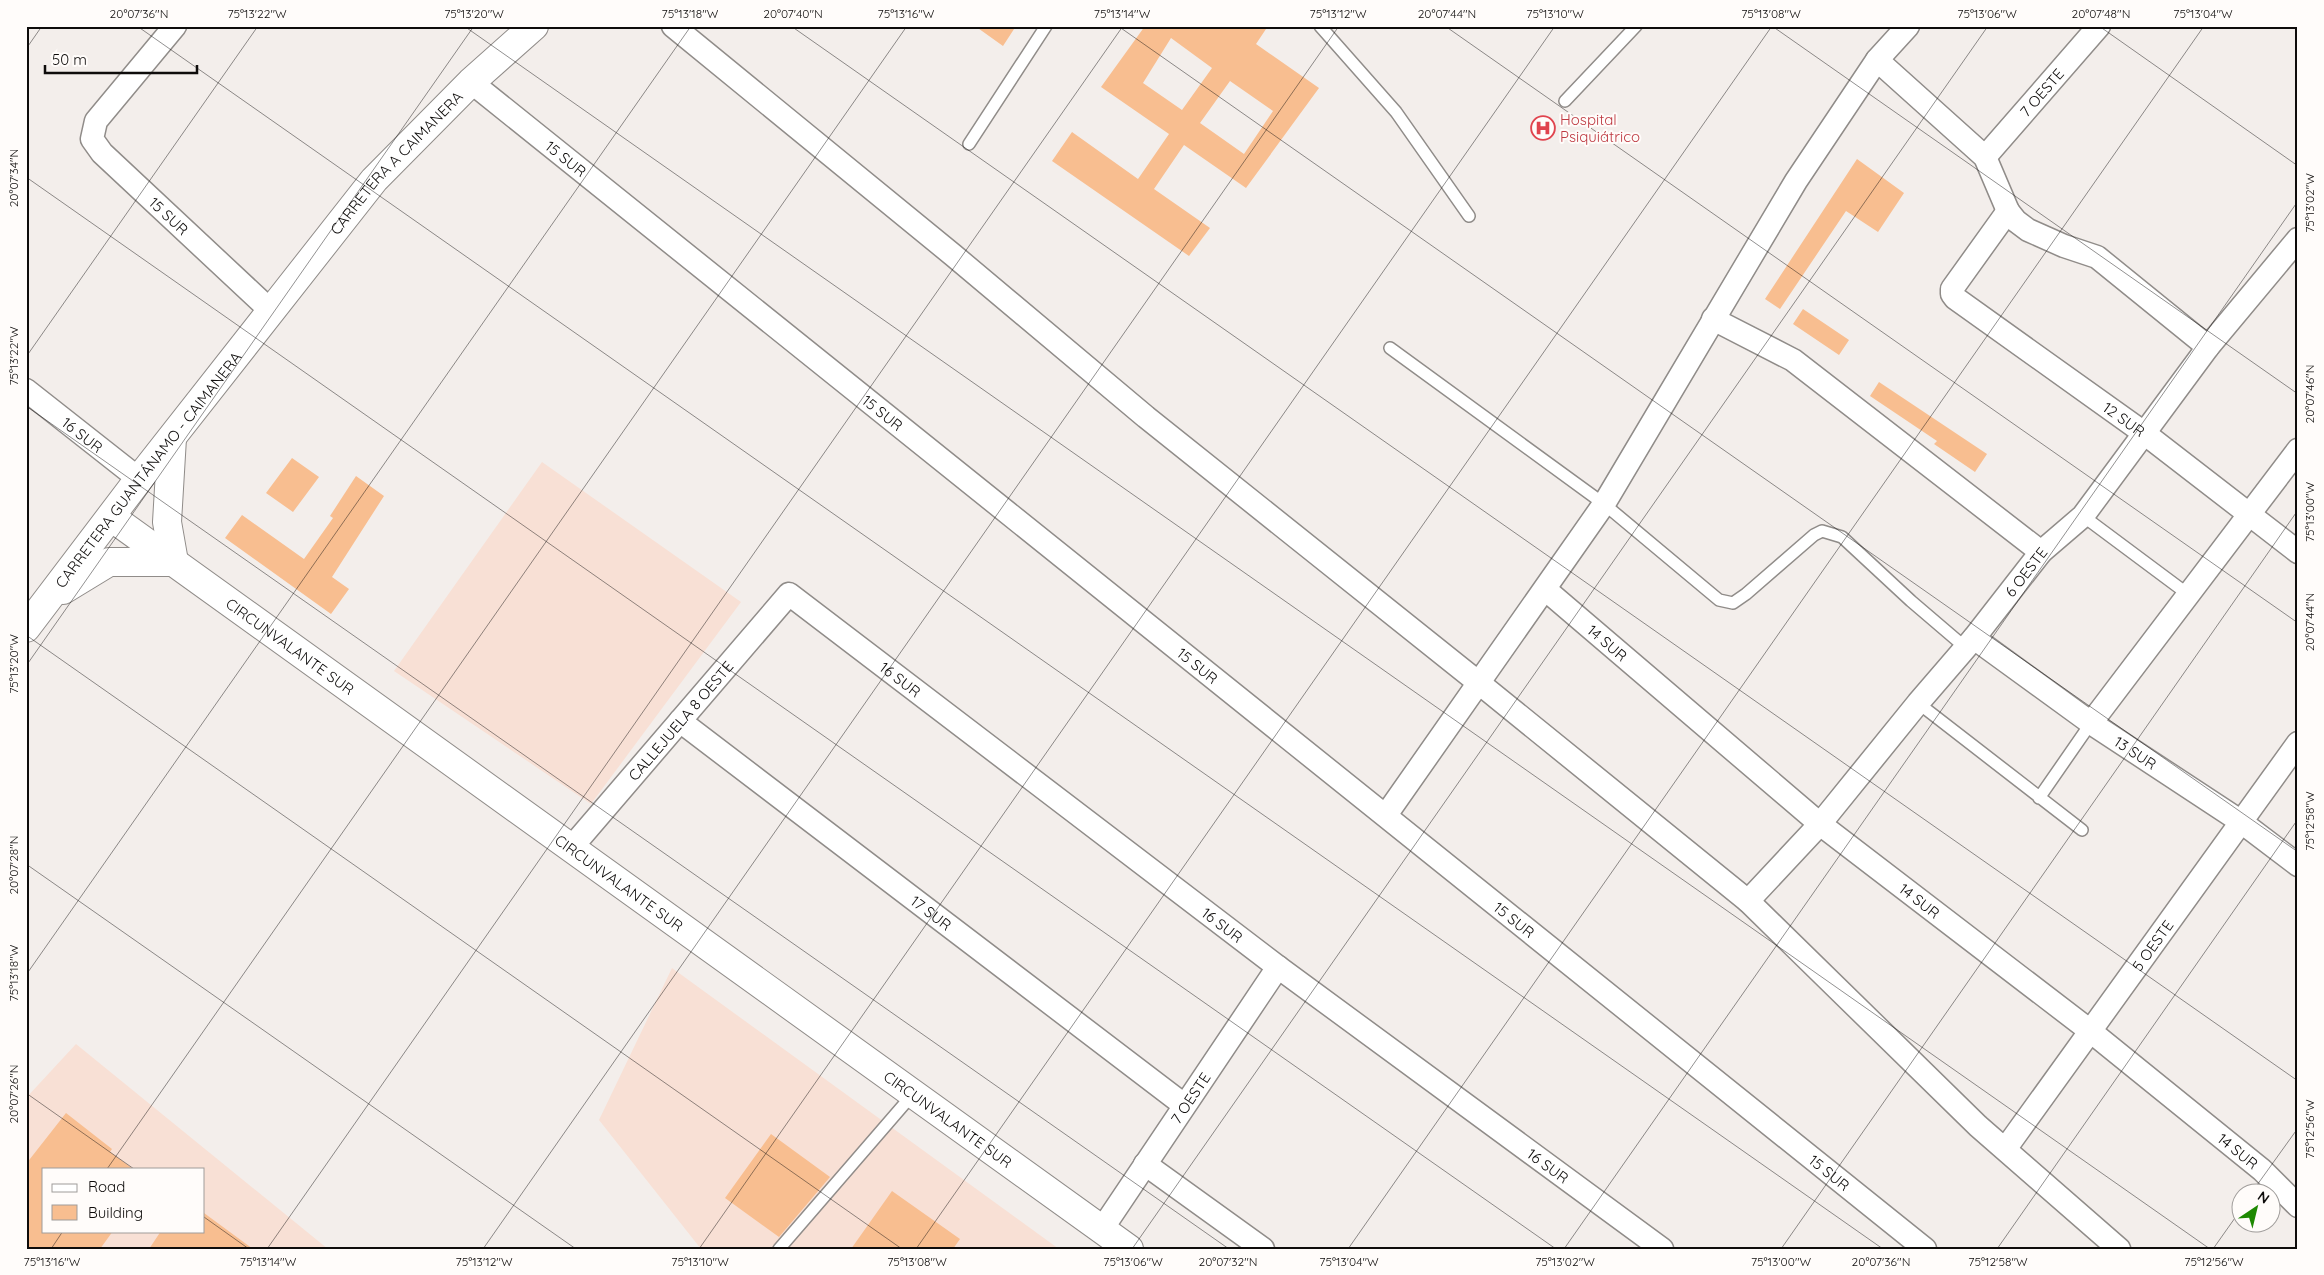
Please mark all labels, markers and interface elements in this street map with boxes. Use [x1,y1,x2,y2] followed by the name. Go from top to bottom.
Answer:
[110,6,168,21] text: 20°07'36"N
[227,6,287,21] text: 75°13'22"W
[444,6,504,21] text: 75°13'20"W
[662,6,719,21] text: 75°13'18"W
[763,6,823,21] text: 20°07'40"N
[878,6,935,21] text: 75°13'16"W
[1094,6,1151,21] text: 75°13'14"W
[1309,6,1367,21] text: 75°13'12"W
[1418,6,1476,21] text: 20°07'44"N
[1526,6,1584,21] text: 75°13'10"W
[1741,6,1801,21] text: 75°13'08"W
[1957,6,2017,21] text: 75°13'06"W
[2072,6,2130,21] text: 20°07'48"N
[2173,6,2233,21] text: 75°13'04"W
[45,42,198,74] scale bar
[52,50,87,69] text: 50 m
[2015,64,2068,120] street label: 7 OESTE
[326,87,467,238] street label: CARRETERA A CAIMANERA
[1560,110,1640,146] place label: Hospital Psiquiátrico
[1530,115,1556,141] hospital icon: Hospital Psiquiátrico
[542,136,590,181] street label: 15 SUR
[6,149,21,207] text: 20°07'34"N
[2302,173,2317,233] text: 75°13'02"W
[145,193,193,239] street label: 15 SUR
[6,326,21,386] text: 75°13'22"W
[51,347,245,591] street label: CARRETERA GUANTÁNAMO - CAIMANERA
[2302,365,2317,423] text: 20°07'46"N
[858,390,907,435] street label: 15 SUR
[2100,397,2149,440] street label: 12 SUR
[58,413,107,457] street label: 16 SUR
[2302,482,2317,542] text: 75°13'00"W
[2000,543,2051,600] street label: 6 OESTE
[223,593,358,699] street label: CIRCUNVALANTE SUR
[2302,593,2317,651] text: 20°07'44"N
[1584,620,1631,665] street label: 14 SUR
[6,634,21,694] text: 75°13'20"W
[1174,643,1222,688] street label: 15 SUR
[624,657,737,784] street label: CALLEJUELA 8 OESTE
[876,657,925,701] street label: 16 SUR
[2111,732,2160,773] street label: 13 SUR
[2302,791,2317,851] text: 75°12'58"W
[551,830,687,935] street label: CIRCUNVALANTE SUR
[6,835,21,895] text: 20°07'28"N
[1896,879,1944,922] street label: 14 SUR
[907,891,956,934] street label: 17 SUR
[1490,897,1539,942] street label: 15 SUR
[1198,903,1247,946] street label: 16 SUR
[2127,916,2177,974] street label: 5 OESTE
[6,944,21,1001] text: 75°13'18"W
[6,1064,21,1124] text: 20°07'26"N
[880,1066,1016,1171] street label: CIRCUNVALANTE SUR
[1166,1069,1214,1127] street label: 7 OESTE
[2302,1099,2317,1159] text: 75°12'56"W
[2214,1129,2262,1173] street label: 14 SUR
[1524,1144,1573,1187] street label: 16 SUR
[1805,1150,1854,1195] street label: 15 SUR
[42,1168,205,1232] legend
[88,1177,125,1196] text: Road
[2232,1182,2282,1232] north arrow
[2254,1187,2273,1208] text: N
[88,1203,143,1222] text: Building
[24,1254,81,1269] text: 75°13'16"W
[240,1254,297,1269] text: 75°13'14"W
[455,1254,513,1269] text: 75°13'12"W
[671,1254,729,1269] text: 75°13'10"W
[887,1254,947,1269] text: 75°13'08"W
[1103,1254,1163,1269] text: 75°13'06"W
[1199,1254,1258,1269] text: 20°07'32"N
[1319,1254,1379,1269] text: 75°13'04"W
[1535,1254,1595,1269] text: 75°13'02"W
[1751,1254,1811,1269] text: 75°13'00"W
[1852,1254,1910,1269] text: 20°07'36"N
[1968,1254,2028,1269] text: 75°12'58"W
[2184,1254,2244,1269] text: 75°12'56"W

